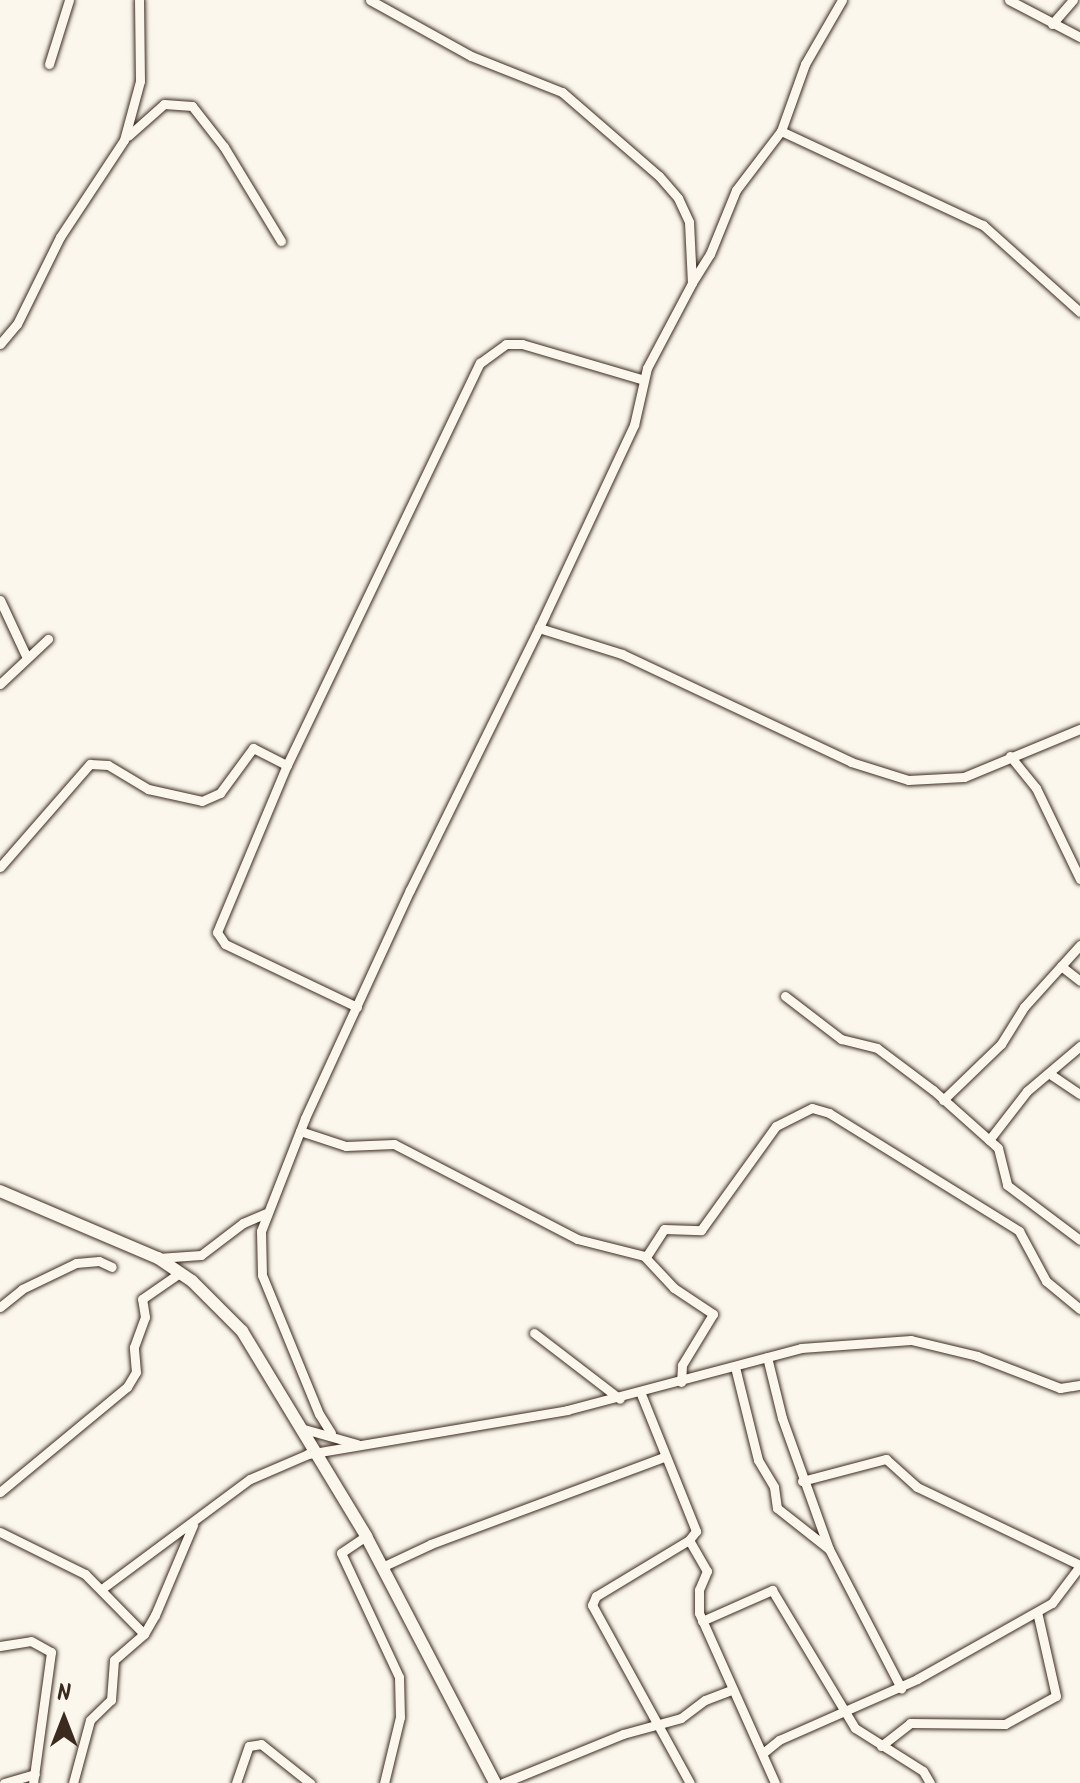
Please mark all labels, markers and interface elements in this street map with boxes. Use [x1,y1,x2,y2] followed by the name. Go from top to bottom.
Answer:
[57,1677,71,1712] text: N
[24,1679,104,1759] north arrow

